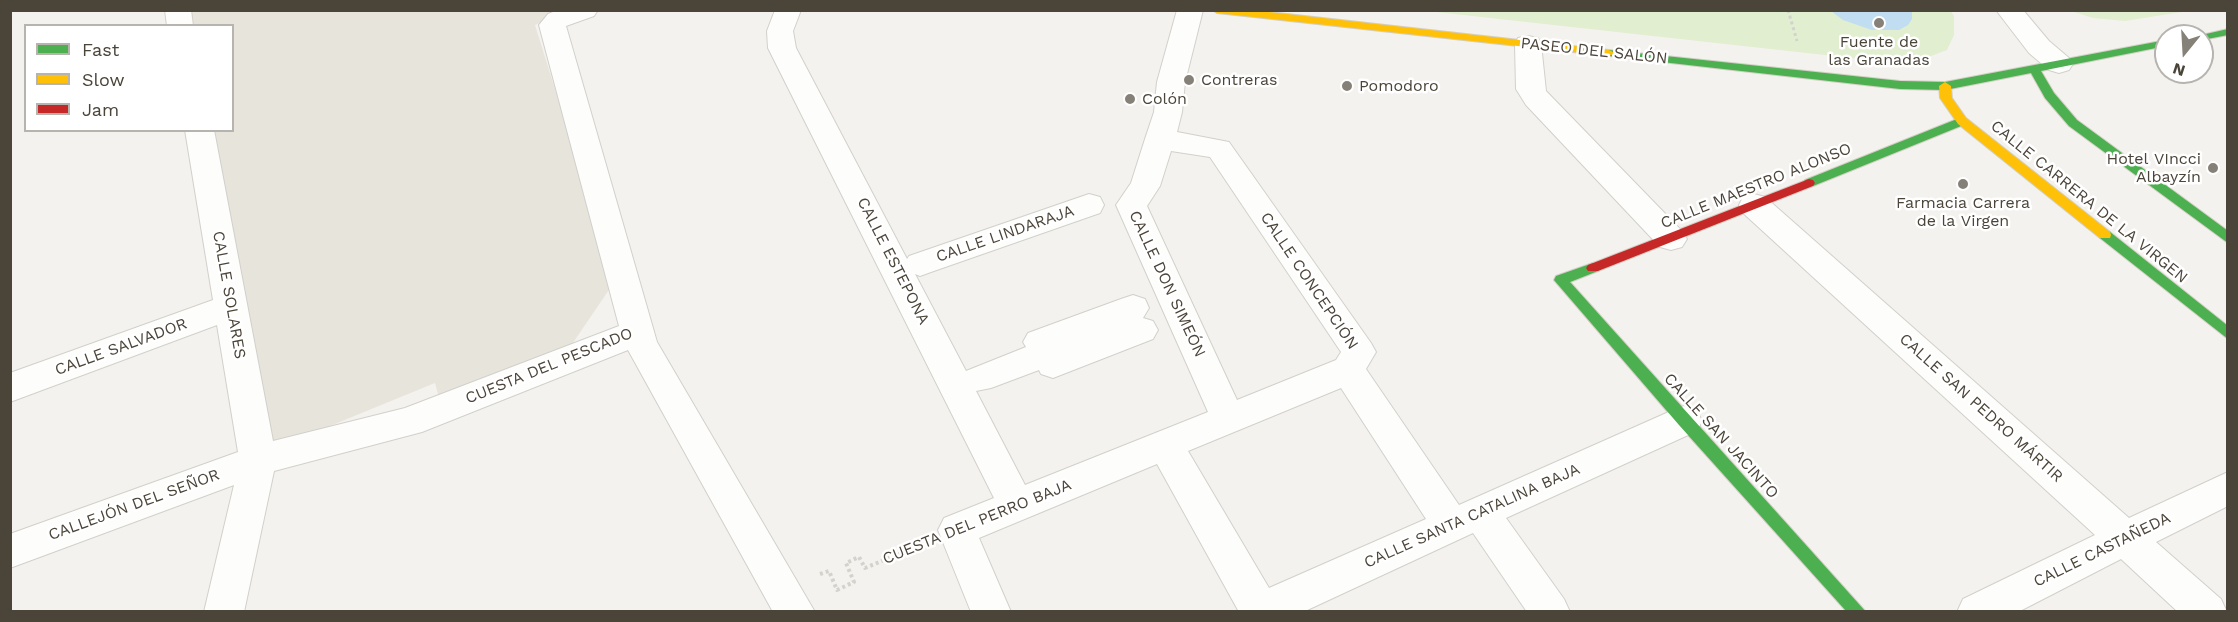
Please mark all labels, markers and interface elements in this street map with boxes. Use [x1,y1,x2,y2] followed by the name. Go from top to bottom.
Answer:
[1872,16,1886,30] marker: Fuente de las Granadas
[24,24,234,132] legend
[2154,24,2214,84] north arrow
[1828,32,1930,70] place label: Fuente de las Granadas
[1520,34,1668,68] street label: PASEO DEL SALÓN
[82,39,119,60] text: Fast
[2170,59,2187,81] text: N
[82,69,125,90] text: Slow
[1201,70,1277,90] place label: Contreras
[1182,73,1196,87] marker: Contreras
[1359,76,1439,96] place label: Pomodoro
[1340,79,1354,93] marker: Pomodoro
[1142,89,1187,109] place label: Colón
[1123,92,1137,106] marker: Colón
[82,99,119,120] text: Jam
[1987,117,2191,287] street label: CALLE CARRERA DE LA VIRGEN
[1658,139,1854,233] street label: CALLE MAESTRO ALONSO
[2107,149,2201,187] place label: Hotel VIncci Albayzín
[2206,161,2220,175] marker: Hotel VIncci Albayzín
[1956,177,1970,191] marker: Farmacia Carrera de la Virgen
[1896,193,2030,231] place label: Farmacia Carrera de la Virgen
[853,194,933,328] street label: CALLE ESTEPONA
[934,201,1076,267] street label: CALLE LINDARAJA
[1125,208,1209,360] street label: CALLE DON SIMEÓN
[1256,209,1362,353] street label: CALLE CONCEPCIÓN
[208,229,250,361] street label: CALLE SOLARES
[52,314,190,380] street label: CALLE SALVADOR
[463,324,635,408] street label: CUESTA DEL PESCADO
[1895,330,2067,486] street label: CALLE SAN PEDRO MÁRTIR
[1660,369,1782,503] street label: CALLE SAN JACINTO
[1361,460,1583,572] street label: CALLE SANTA CATALINA BAJA
[46,465,222,545] street label: CALLEJÓN DEL SEÑOR
[880,475,1074,569] street label: CUESTA DEL PERRO BAJA
[2030,508,2174,592] street label: CALLE CASTAÑEDA

